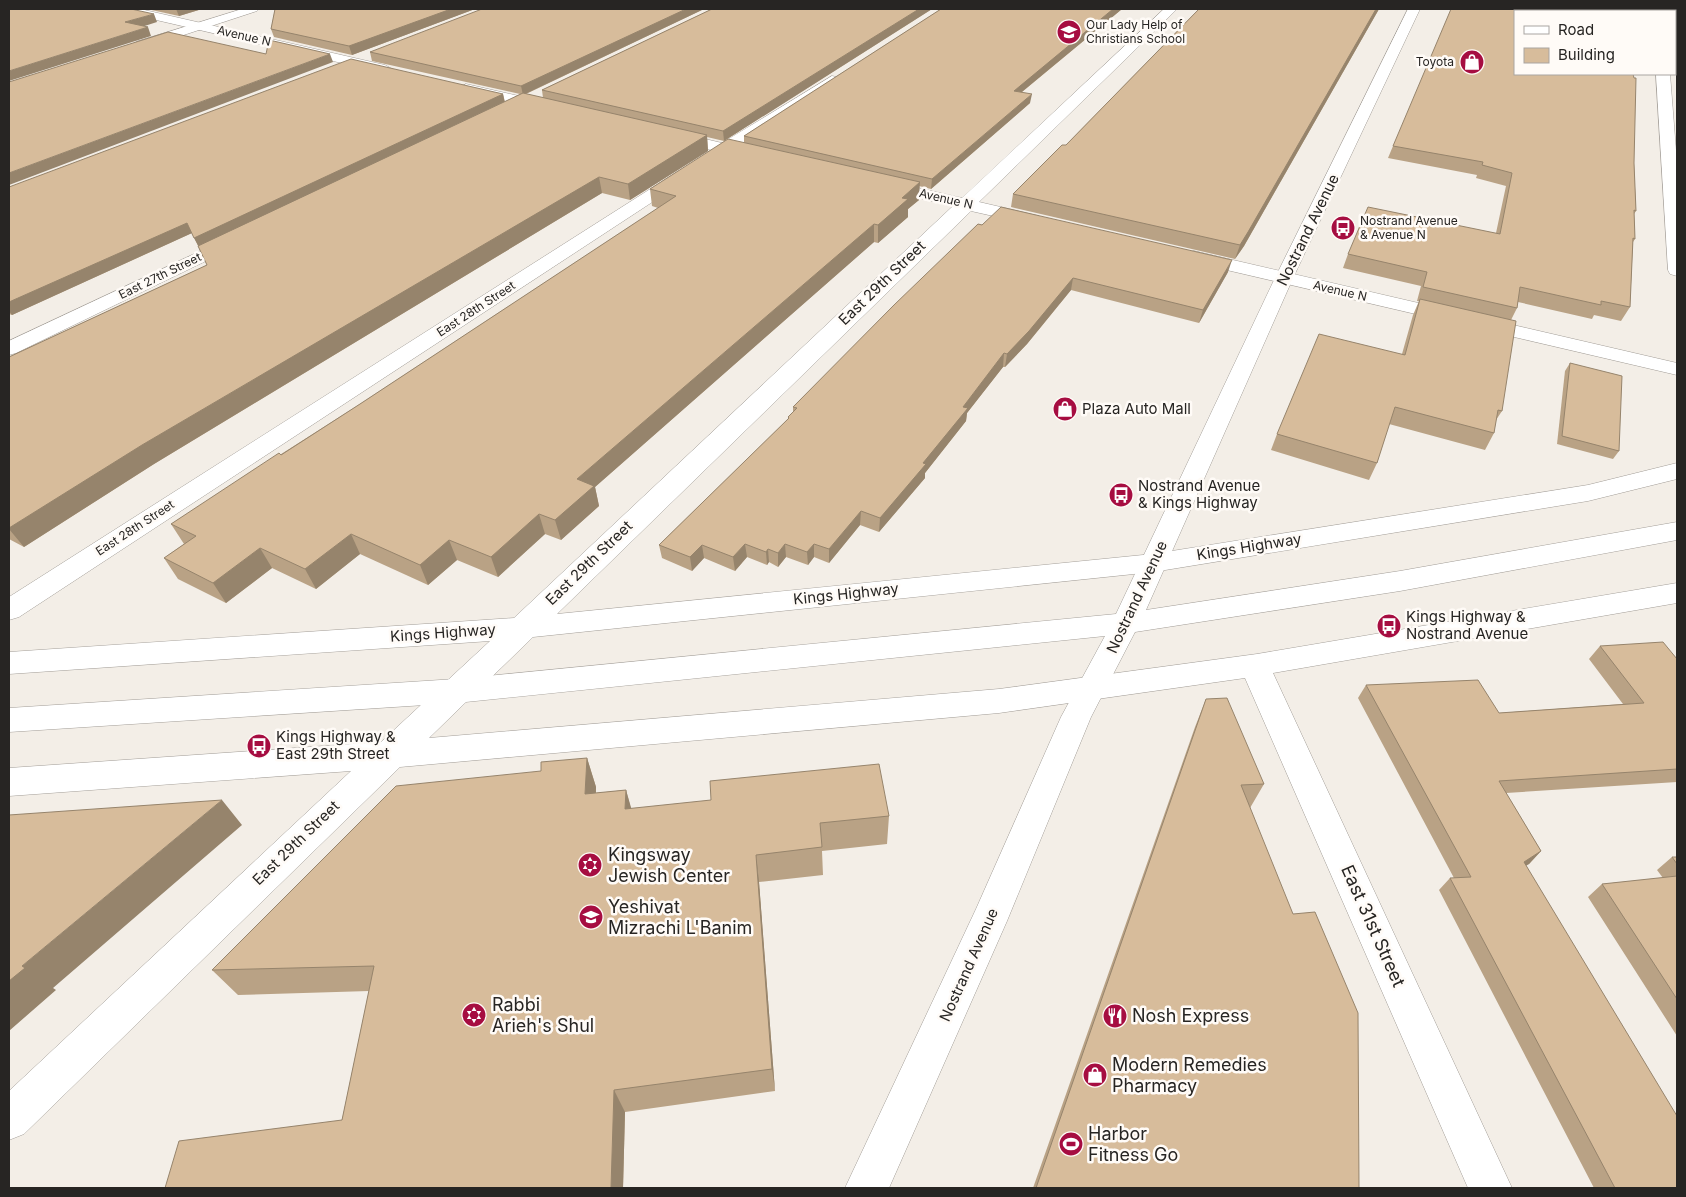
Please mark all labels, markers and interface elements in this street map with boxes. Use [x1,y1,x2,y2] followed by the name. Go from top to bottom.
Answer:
[1514,10,1676,75] legend
[1086,17,1185,46] place label: Our Lady Help of Christians School
[1056,19,1082,45] school or university icon: Our Lady Help of Christians School
[1558,20,1594,39] text: Road
[216,22,272,49] street label: Avenue N
[1558,45,1615,64] text: Building
[1459,49,1485,75] shop icon: Toyota
[1416,54,1454,69] place label: Toyota
[1272,171,1343,289] street label: Nostrand Avenue
[918,185,974,212] street label: Avenue N
[1360,213,1458,242] place label: Nostrand Avenue & Avenue N
[1330,215,1356,241] bus stop icon: Nostrand Avenue & Avenue N
[834,236,929,329] street label: East 29th Street
[116,249,204,302] street label: East 27th Street
[1312,277,1368,304] street label: Avenue N
[434,278,518,340] street label: East 28th Street
[1052,396,1078,422] shop icon: Plaza Auto Mall
[1082,399,1191,418] place label: Plaza Auto Mall
[1138,476,1260,512] place label: Nostrand Avenue & Kings Highway
[1108,482,1134,508] bus stop icon: Nostrand Avenue & Kings Highway
[93,497,177,559] street label: East 28th Street
[541,516,636,609] street label: East 29th Street
[1195,529,1303,564] street label: Kings Highway
[1102,537,1171,656] street label: Nostrand Avenue
[792,578,900,608] street label: Kings Highway
[1406,607,1528,643] place label: Kings Highway & Nostrand Avenue
[1376,613,1402,639] bus stop icon: Kings Highway & Nostrand Avenue
[389,619,497,646] street label: Kings Highway
[276,727,396,763] place label: Kings Highway & East 29th Street
[246,733,272,759] bus stop icon: Kings Highway & East 29th Street
[248,796,343,889] street label: East 29th Street
[608,844,730,886] place label: Kingsway Jewish Center
[577,852,603,878] synagogue icon: Kingsway Jewish Center
[1337,862,1410,990] street label: East 31st Street
[608,896,752,938] place label: Yeshivat Mizrachi L'Banim
[578,904,604,930] school or university icon: Yeshivat Mizrachi L'Banim
[935,905,1002,1024] street label: Nostrand Avenue
[492,994,594,1036] place label: Rabbi Arieh's Shul
[461,1002,487,1028] synagogue icon: Rabbi Arieh's Shul
[1102,1003,1128,1029] restaurant icon: Nosh Express
[1132,1005,1249,1026] place label: Nosh Express
[1112,1054,1267,1096] place label: Modern Remedies Pharmacy
[1082,1062,1108,1088] shop icon: Modern Remedies Pharmacy
[1088,1123,1178,1165] place label: Harbor Fitness Go
[1058,1131,1084,1157] sports icon: Harbor Fitness Go

